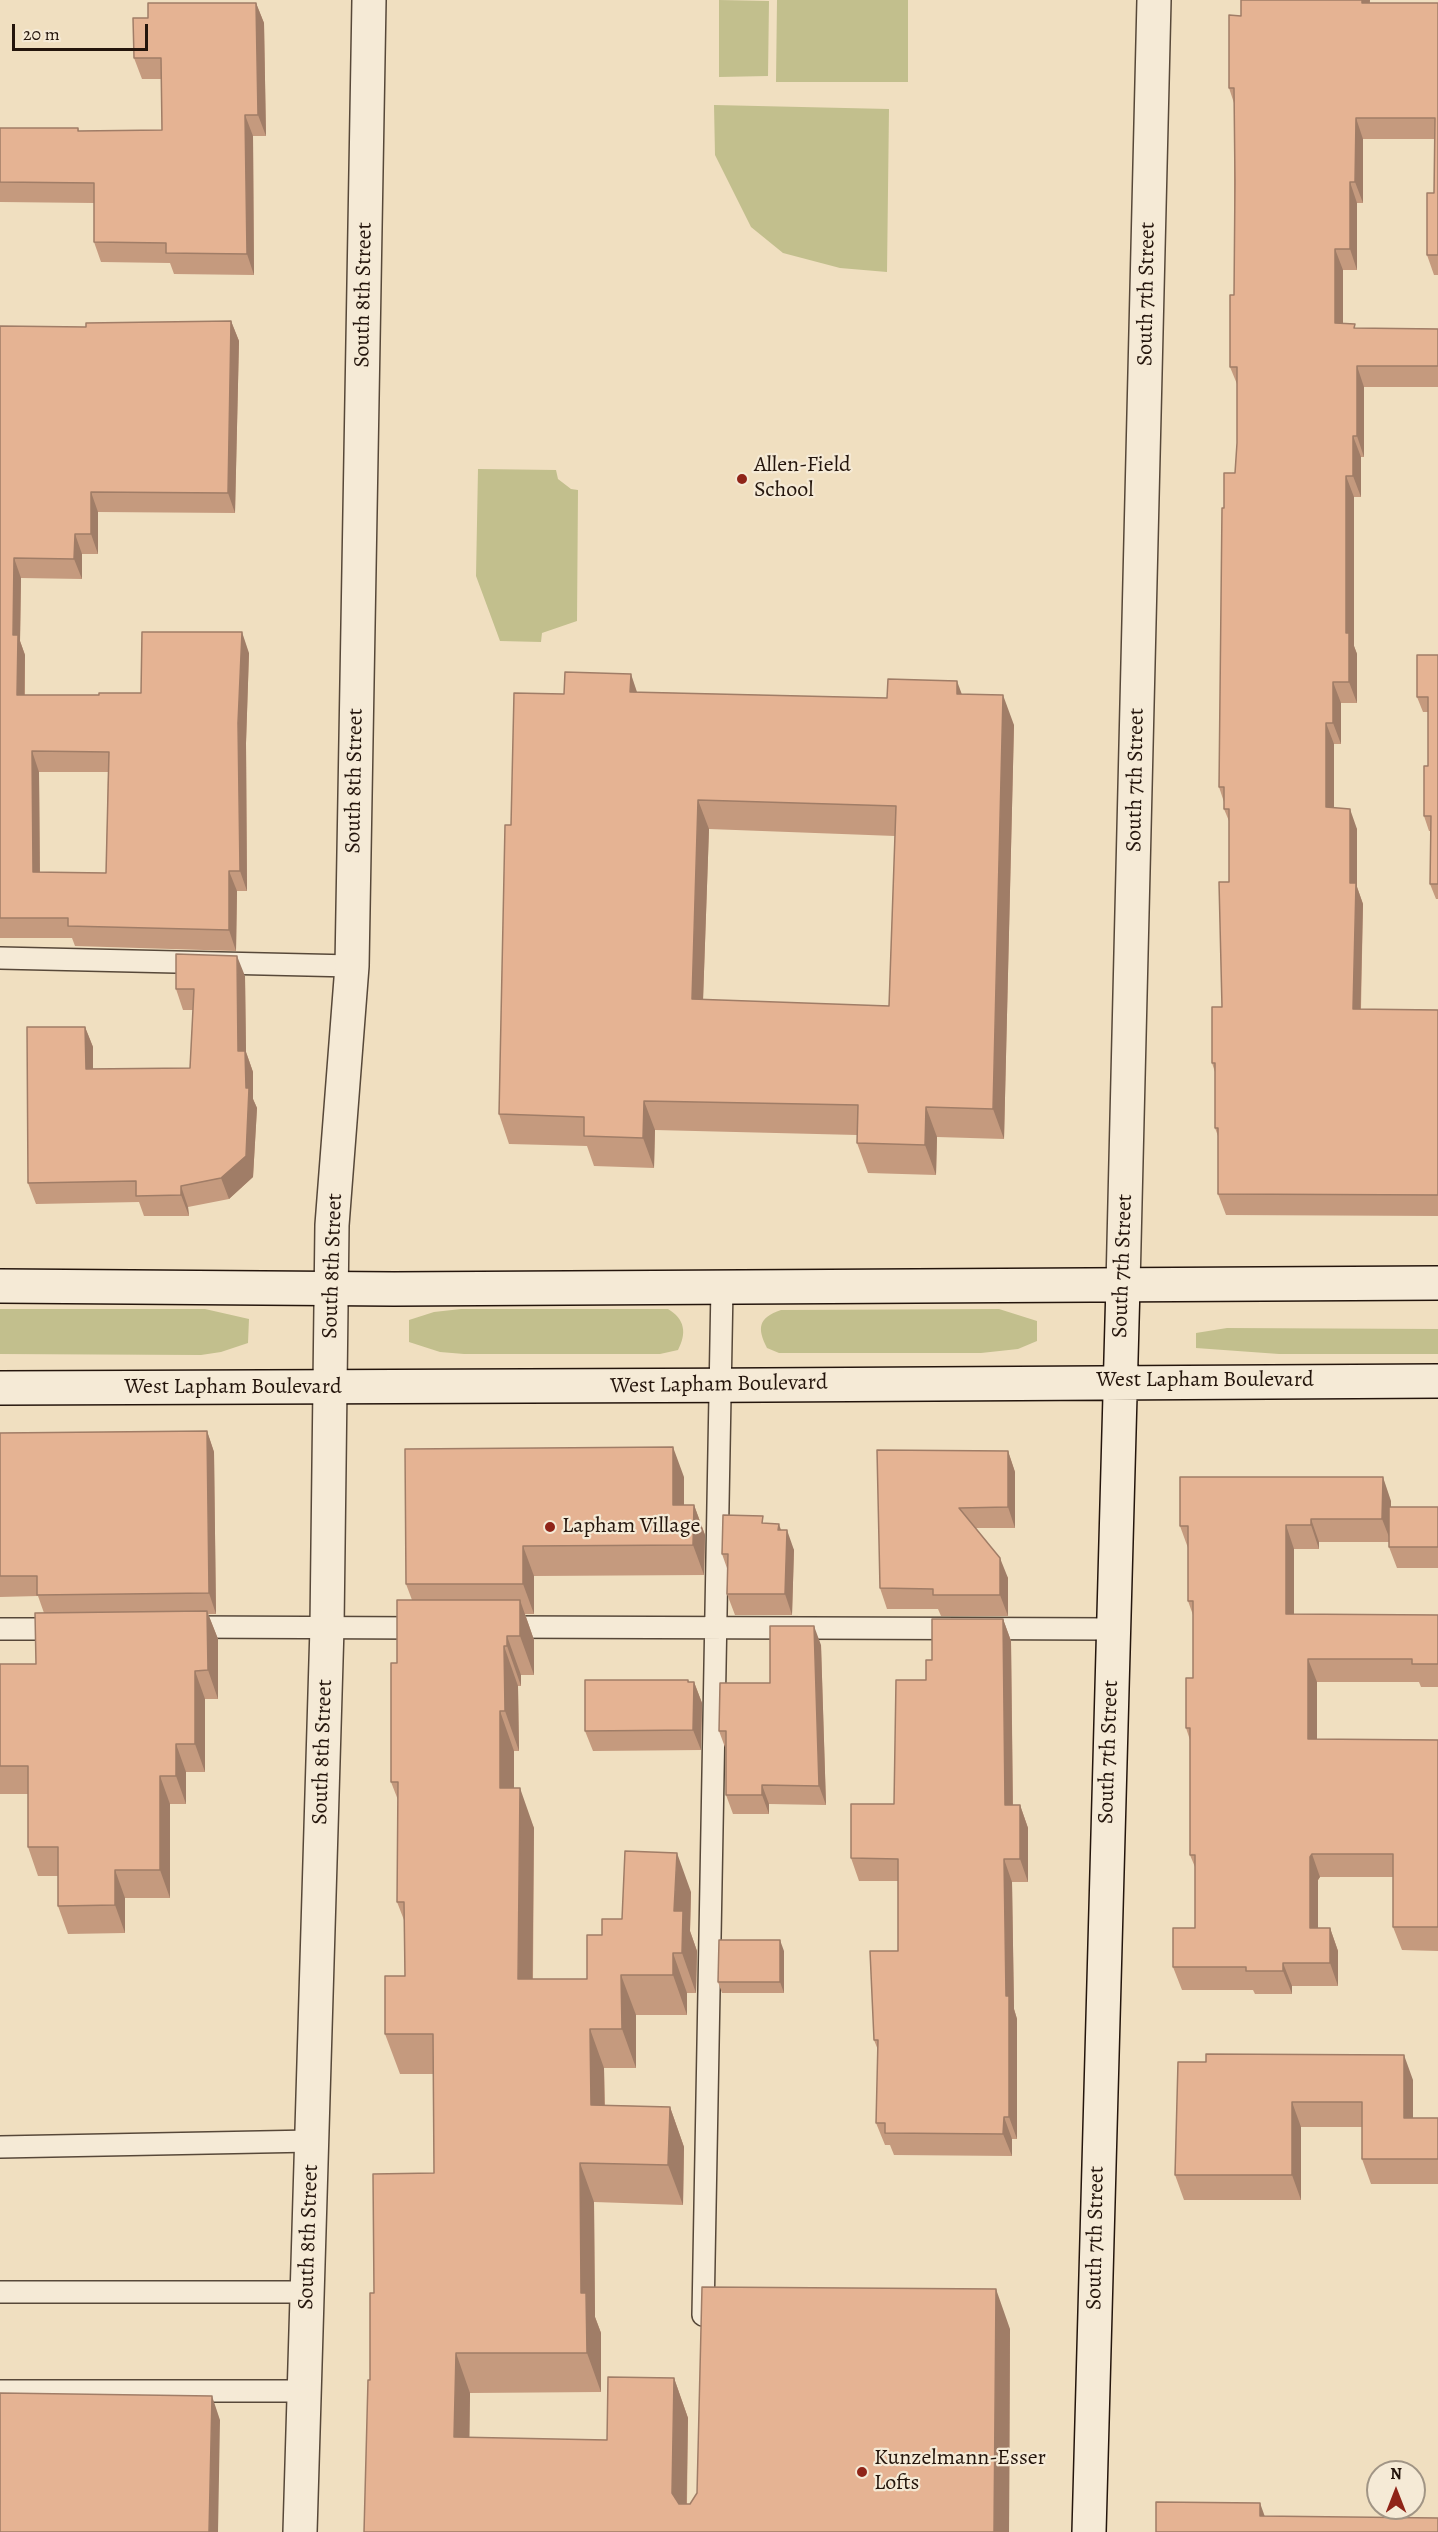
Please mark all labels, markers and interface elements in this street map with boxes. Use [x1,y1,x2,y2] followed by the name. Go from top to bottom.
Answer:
[15,12,152,50] scale bar
[23,22,60,46] text: 20 m
[350,222,378,368] street label: South 8th Street
[1133,222,1161,366] street label: South 7th Street
[754,453,851,505] place label: Allen-Field School
[735,472,749,486] marker: Allen-Field School
[341,708,369,854] street label: South 8th Street
[1122,708,1150,852] street label: South 7th Street
[317,1193,349,1339] street label: South 8th Street
[1107,1194,1139,1338] street label: South 7th Street
[1096,1368,1314,1394] street label: West Lapham Boulevard
[610,1370,828,1400] street label: West Lapham Boulevard
[124,1375,342,1401] street label: West Lapham Boulevard
[562,1514,700,1540] place label: Lapham Village
[543,1520,557,1534] marker: Lapham Village
[307,1679,339,1825] street label: South 8th Street
[1093,1680,1125,1824] street label: South 7th Street
[293,2164,325,2310] street label: South 8th Street
[1082,2166,1110,2310] street label: South 7th Street
[874,2446,1046,2498] place label: Kunzelmann-Esser Lofts
[1366,2460,1426,2520] north arrow
[1390,2463,1402,2485] text: N
[855,2465,869,2479] marker: Kunzelmann-Esser Lofts

